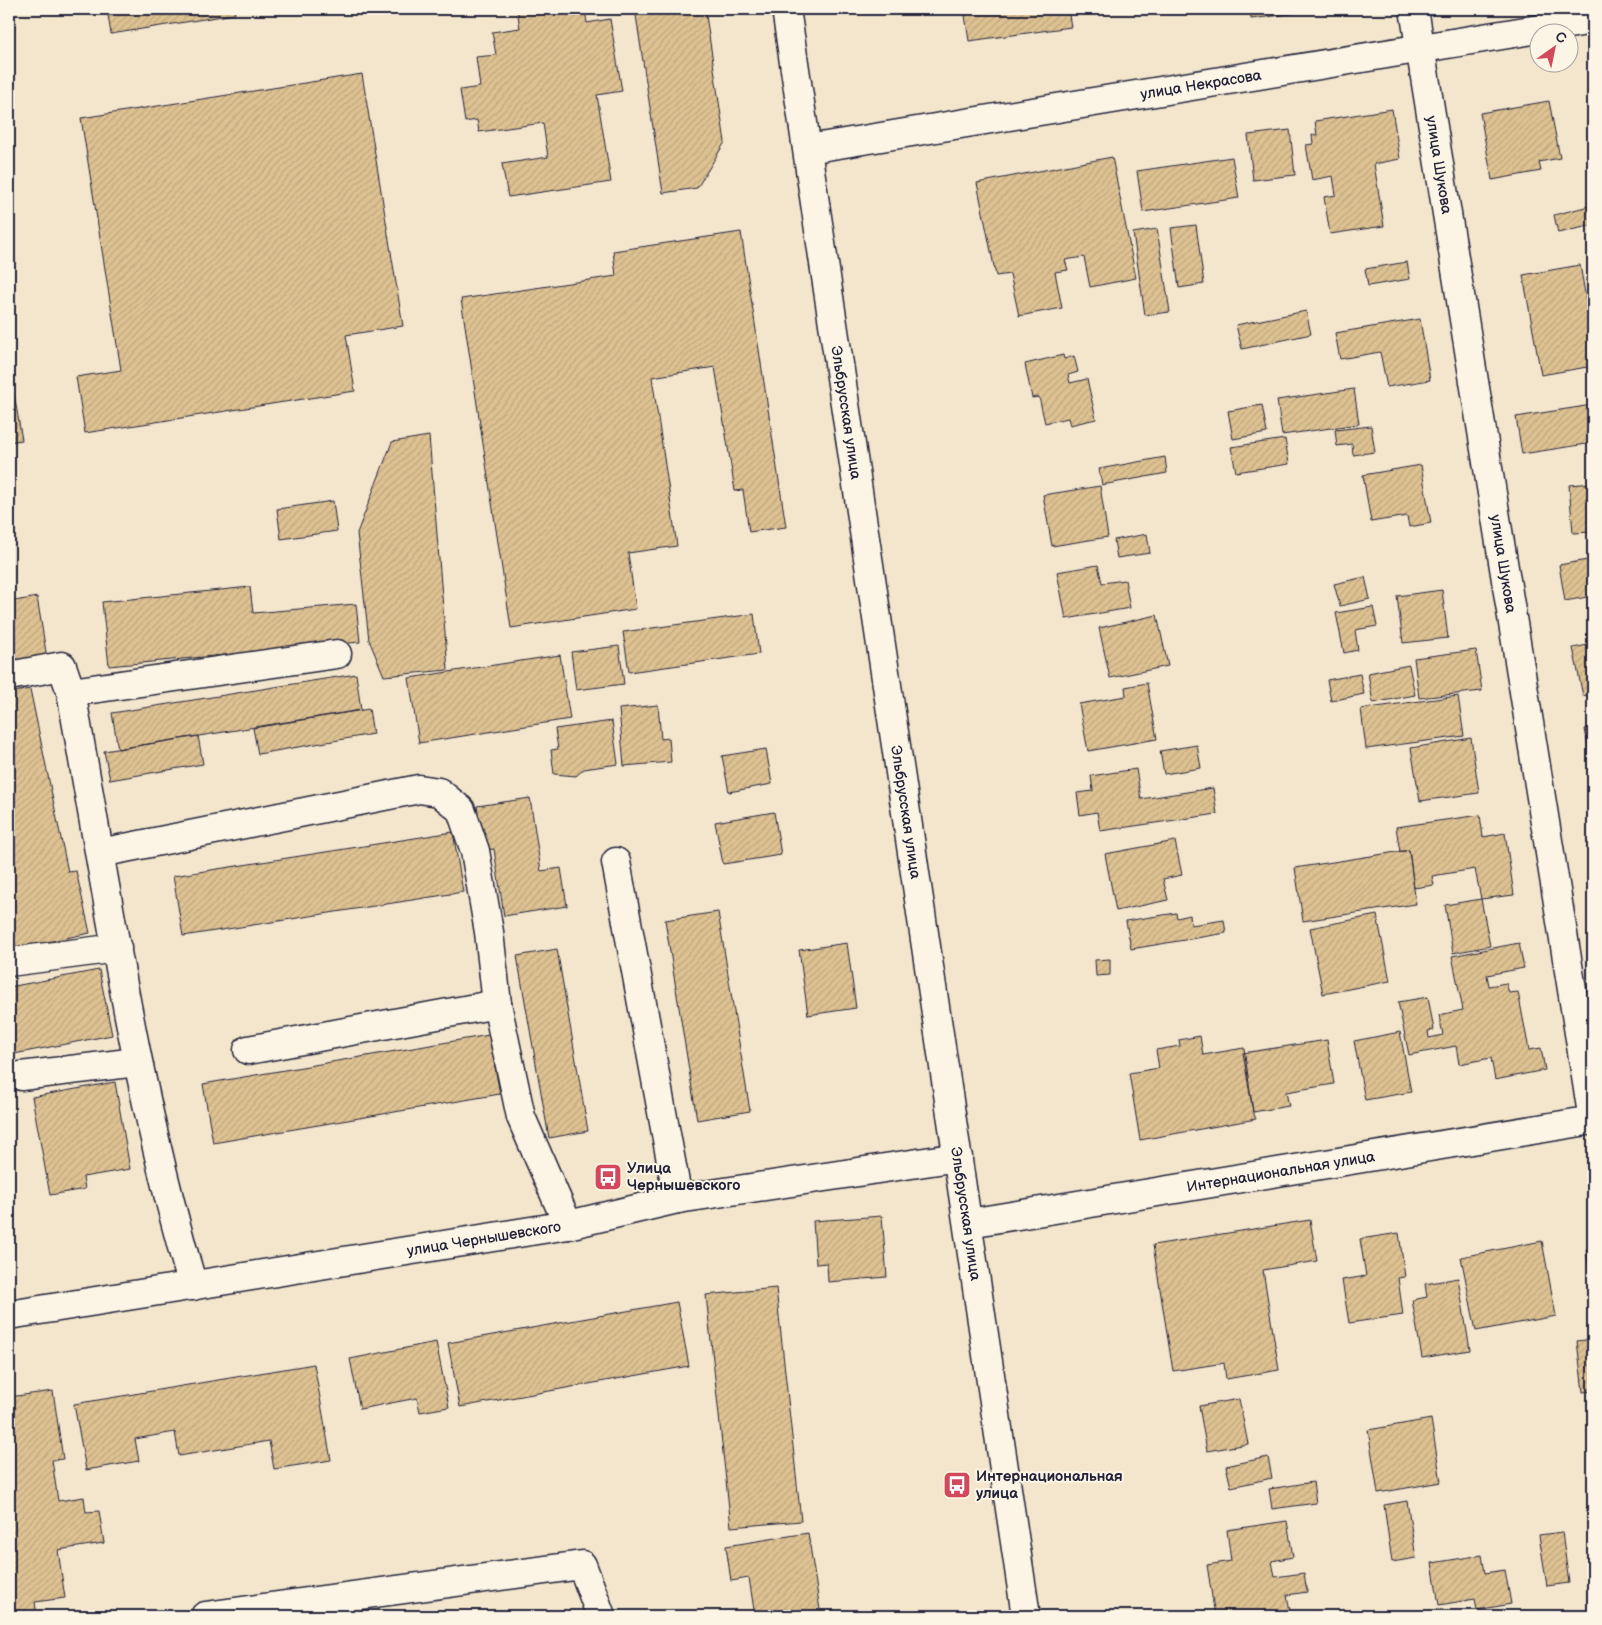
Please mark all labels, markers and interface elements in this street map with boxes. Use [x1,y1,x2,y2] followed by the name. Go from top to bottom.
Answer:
[1530,22,1580,72] north arrow
[1552,28,1570,47] text: С
[1139,66,1263,104] street label: улица Некрасова
[1421,115,1456,216] street label: улица Шукова
[826,344,865,481] street label: Эльбрусская улица
[1486,513,1520,615] street label: улица Шукова
[886,744,925,880] street label: Эльбрусская улица
[946,1146,985,1282] street label: Эльбрусская улица
[1185,1147,1377,1197] street label: Интернациональная улица
[627,1159,740,1195] place label: Улица Чернышевского
[593,1162,623,1192] bus stop icon: Улица Чернышевского
[406,1217,563,1261] street label: улица Чернышевского
[976,1467,1123,1503] place label: Интернациональная улица
[942,1470,972,1500] bus stop icon: Интернациональная улица

